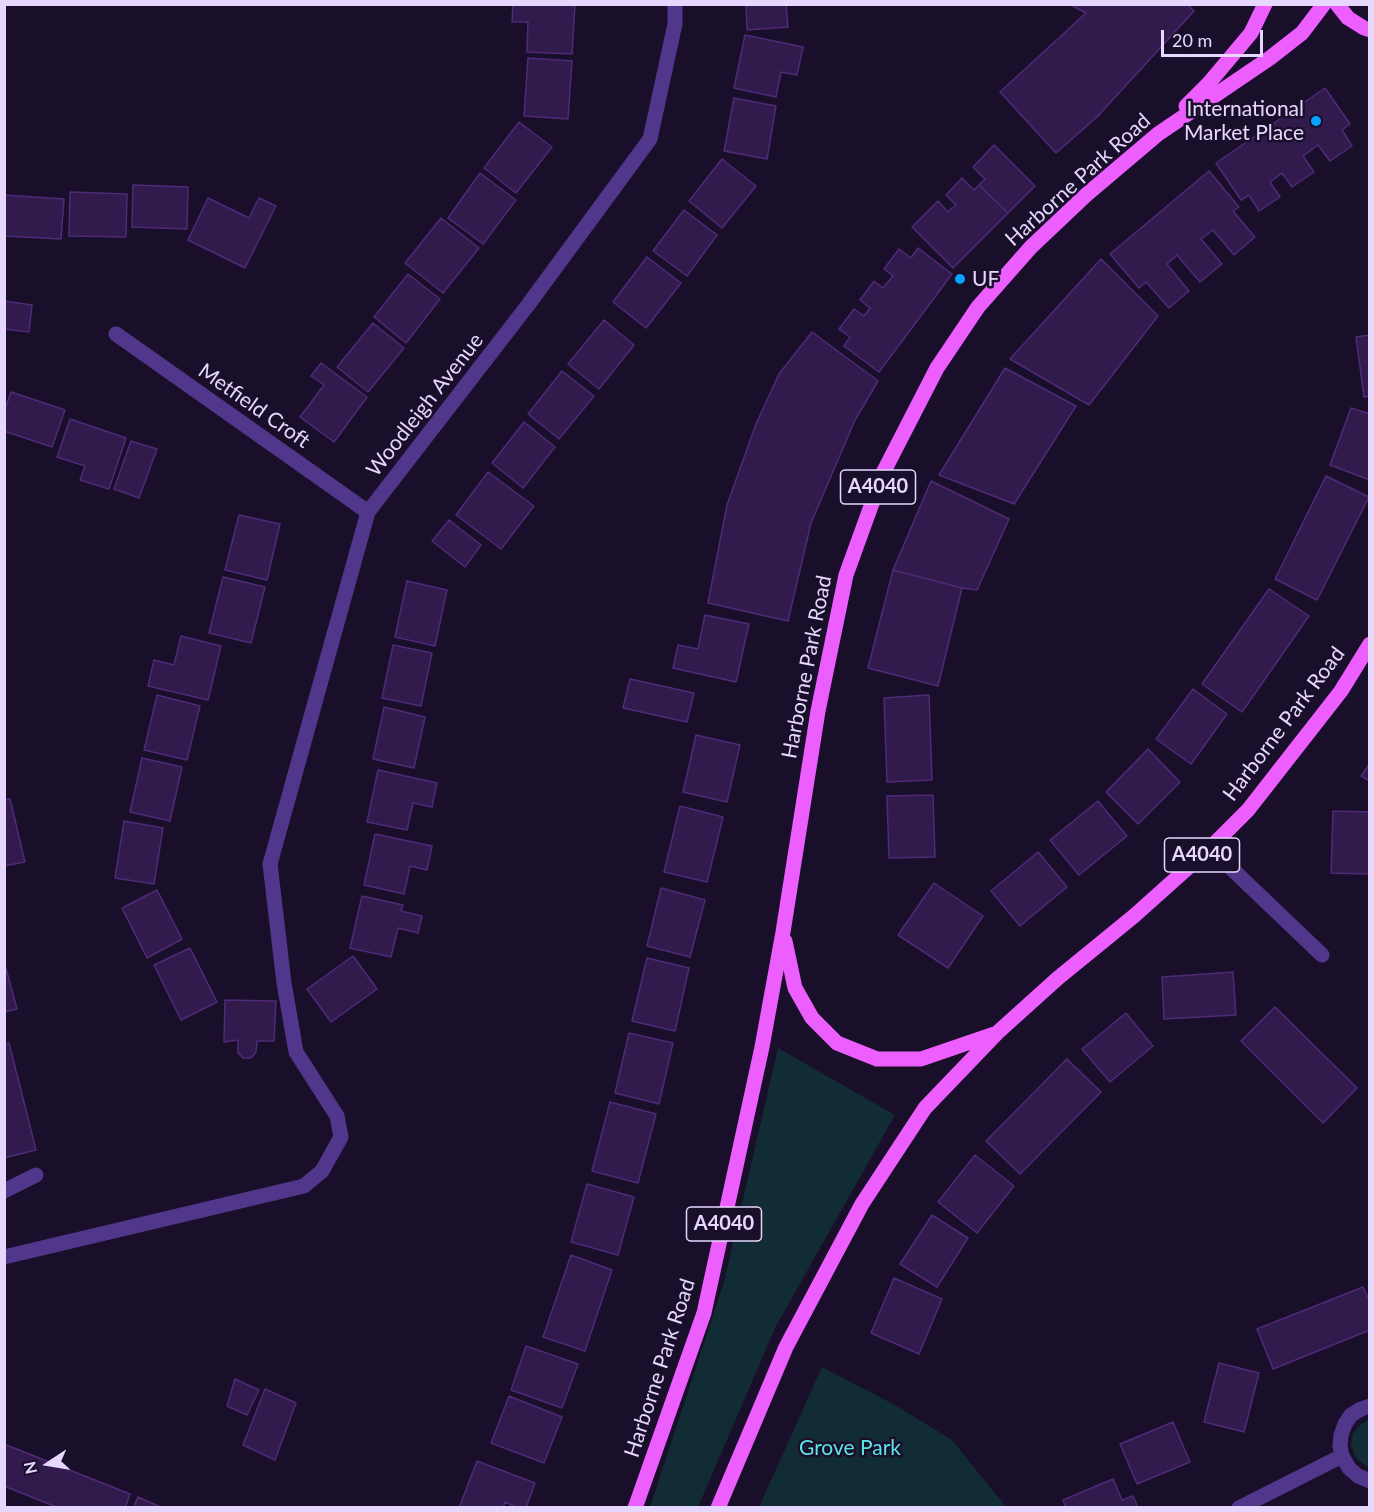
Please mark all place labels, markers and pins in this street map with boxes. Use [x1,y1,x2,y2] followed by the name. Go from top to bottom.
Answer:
[1184,96,1304,146] place label: International Market Place
[1309,114,1323,128] marker: International Market Place
[972,266,999,292] place label: UF
[953,272,967,286] marker: UF

